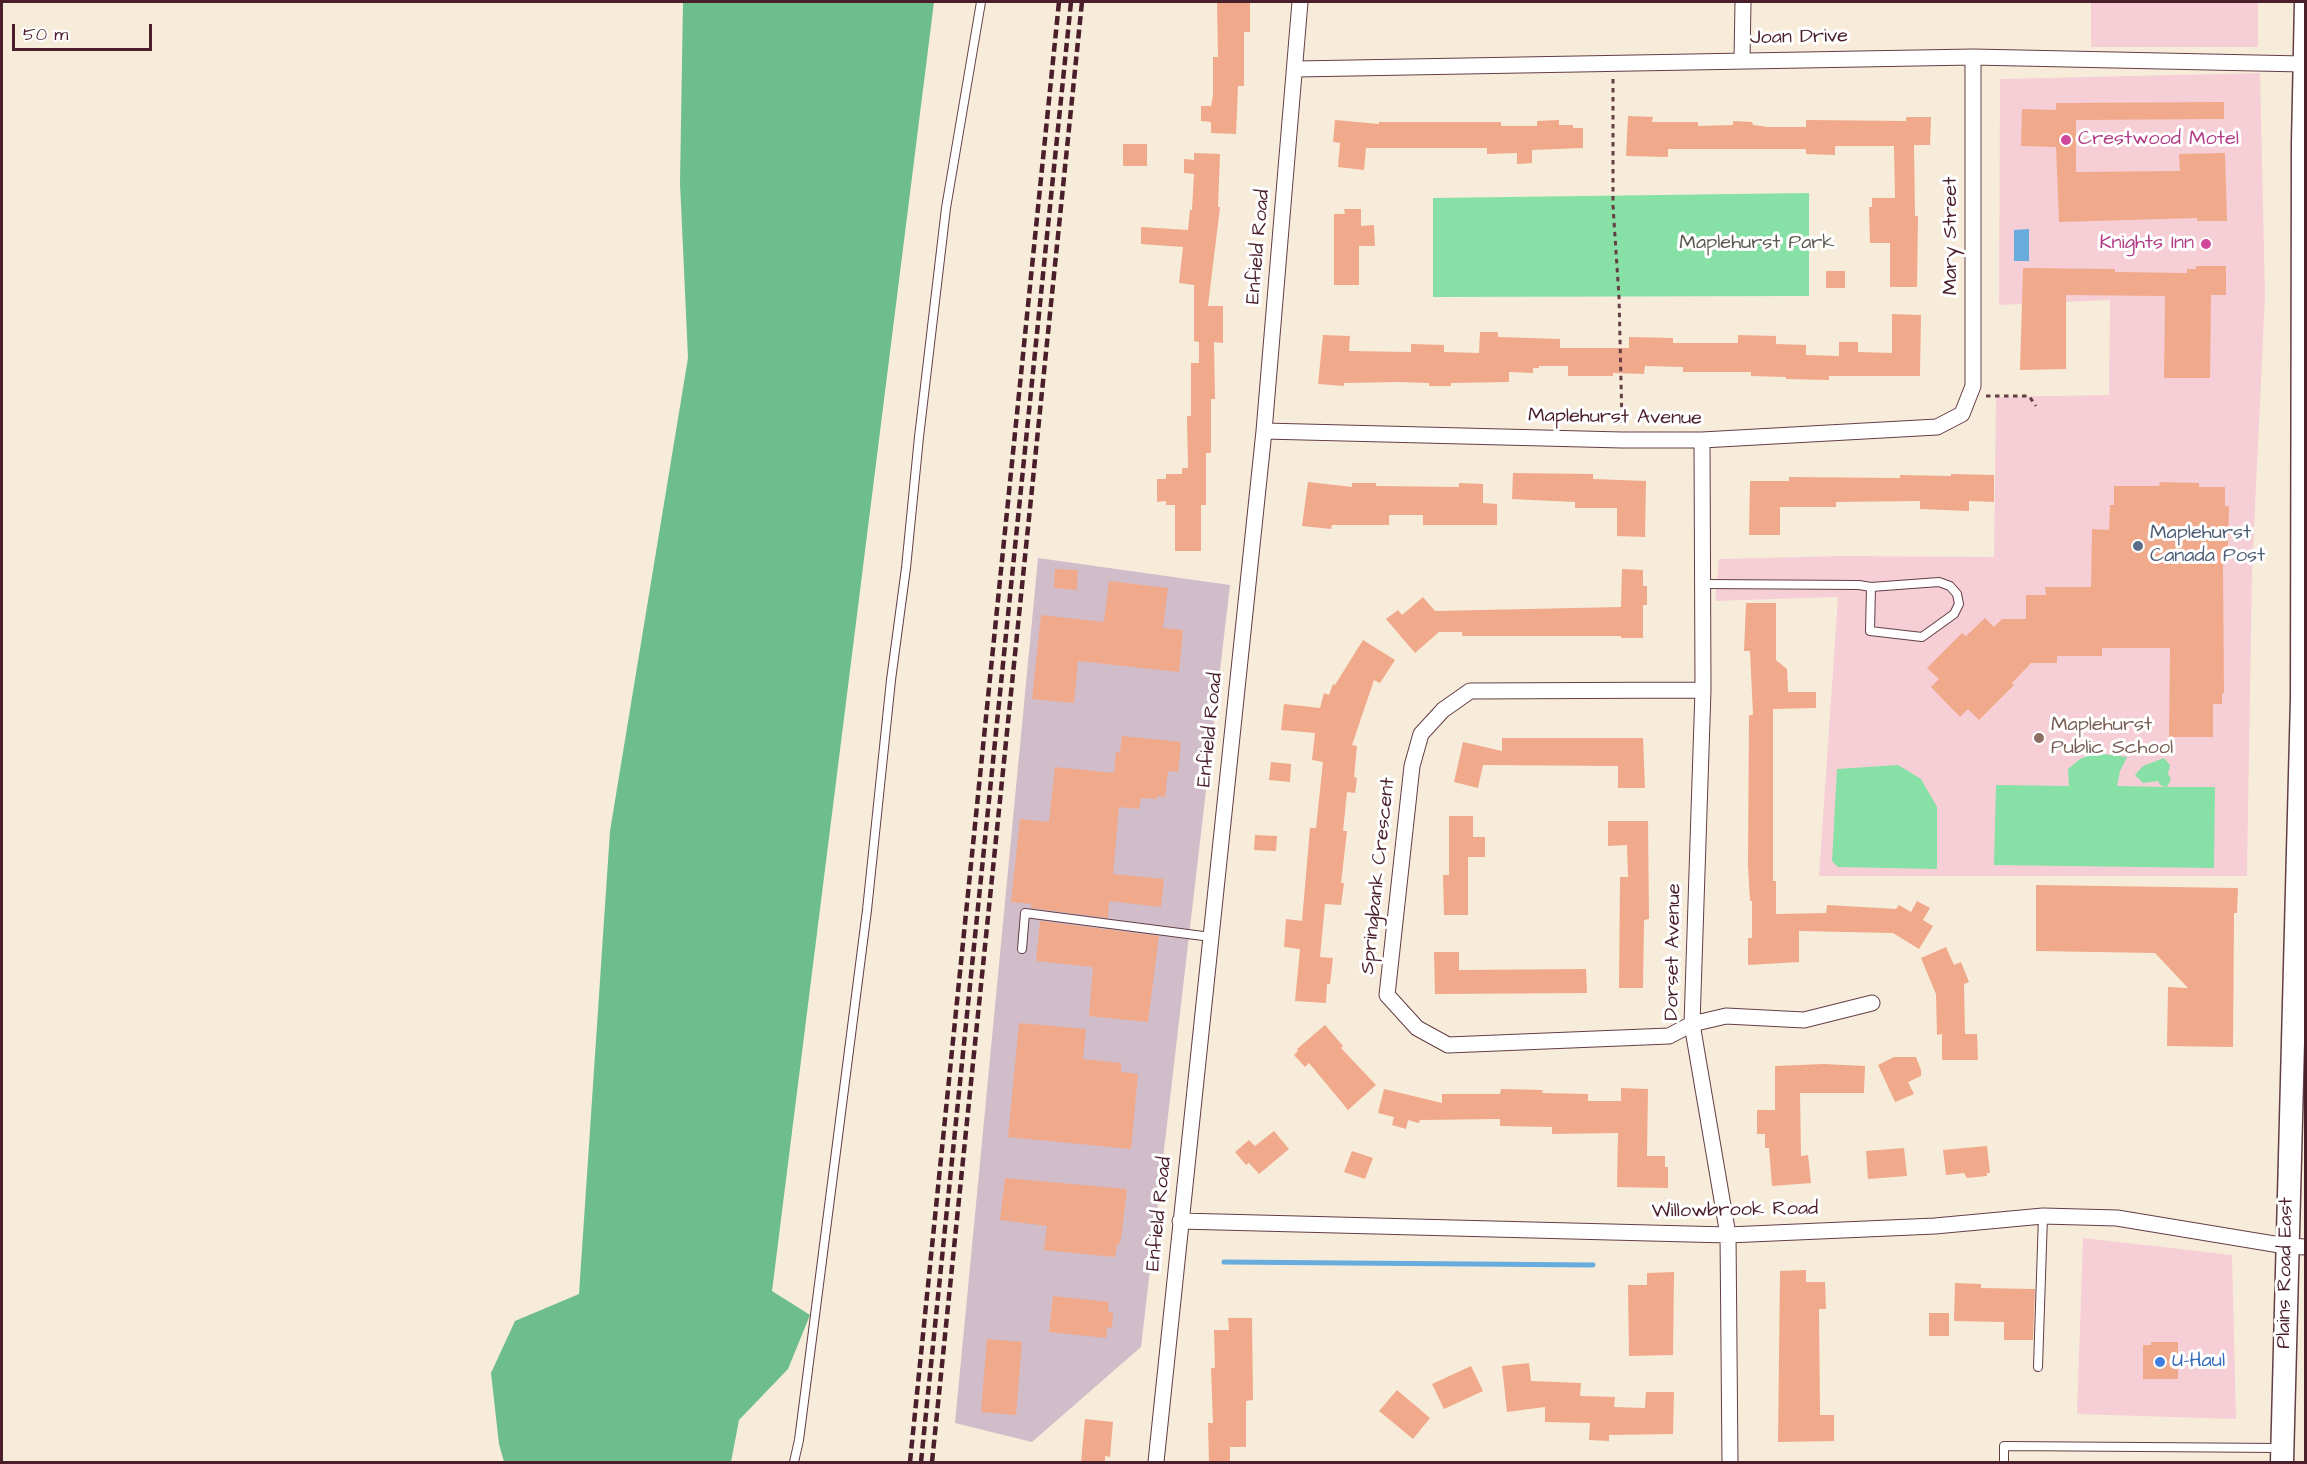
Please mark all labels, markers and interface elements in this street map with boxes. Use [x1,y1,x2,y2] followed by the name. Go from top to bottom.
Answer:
[15,12,154,50] scale bar
[23,22,68,47] text: 50 m
[1750,25,1848,51] street label: Joan Drive
[2078,128,2239,152] place label: Crestwood Motel
[2059,133,2073,147] marker: Crestwood Motel
[1940,177,1964,295] street label: Mary Street
[1242,189,1276,305] street label: Enfield Road
[1679,232,1835,256] park label: Maplehurst Park
[2099,232,2194,256] place label: Knights Inn
[2199,237,2213,251] marker: Knights Inn
[1528,404,1702,432] street label: Maplehurst Avenue
[2150,522,2265,569] place label: Maplehurst Canada Post
[2131,539,2145,553] marker: Maplehurst Canada Post
[1193,672,1229,788] street label: Enfield Road
[2051,714,2173,761] place label: Maplehurst Public School
[2032,731,2046,745] marker: Maplehurst Public School
[1357,776,1401,976] street label: Springbank Crescent
[1661,883,1687,1021] street label: Dorset Avenue
[1142,1156,1178,1272] street label: Enfield Road
[2273,1197,2299,1349] street label: Plains Road East
[1652,1198,1818,1224] street label: Willowbrook Road
[2172,1350,2225,1374] place label: U-Haul
[2153,1355,2167,1369] marker: U-Haul

